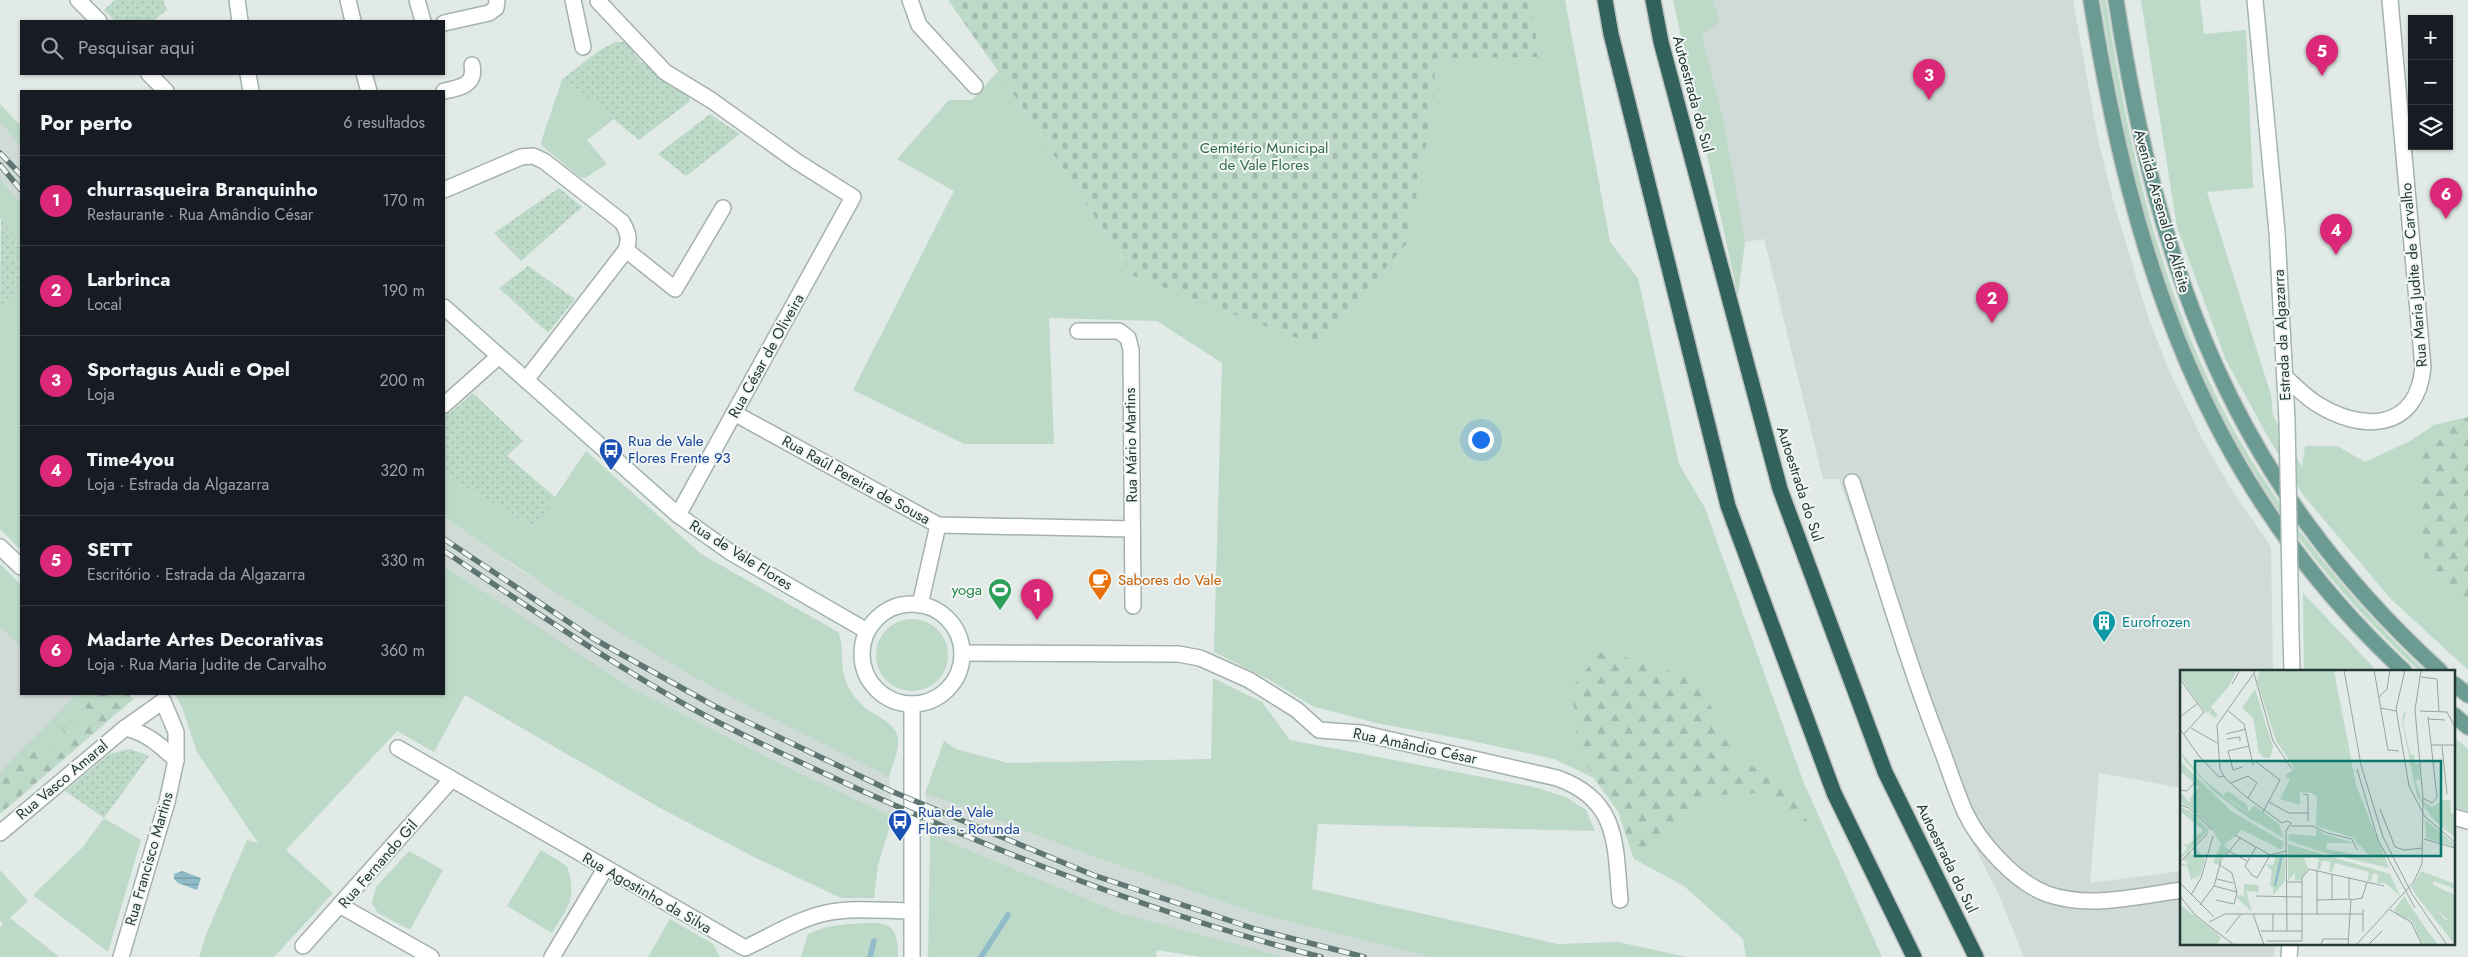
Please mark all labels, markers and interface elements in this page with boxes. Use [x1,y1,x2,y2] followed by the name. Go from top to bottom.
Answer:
[2408,15,2453,150] map controls
[2408,15,2453,60] button: +
[20,20,445,75] search box
[1667,33,1719,155] street label: Autoestrada do Sul
[38,34,66,62] icon: search
[78,34,195,61] text: Pesquisar aqui
[2306,35,2338,76] pin: 5
[1913,59,1945,100] pin: 3
[2408,60,2453,105] button: −
[2408,105,2453,150] button: layers
[40,108,132,138] text: Por perto
[343,111,425,134] text: 6 resultados
[2128,127,2196,296] street label: Avenida Arsenal do Alfeite
[1200,137,1328,176] park label: Cemitério Municipal de Vale Flores
[87,176,318,203] text: churrasqueira Branquinho
[2430,178,2462,219] pin: 6
[2395,182,2433,368] street label: Rua Maria Judite de Carvalho
[52,189,60,212] text: 1
[383,189,425,212] text: 170 m
[87,203,313,226] text: Restaurante · Rua Amândio César
[2320,214,2352,255] pin: 4
[87,266,170,293] text: Larbrinca
[2268,269,2296,401] street label: Estrada da Algazarra
[51,279,61,302] text: 2
[382,279,425,302] text: 190 m
[1976,282,2008,323] pin: 2
[723,290,809,422] street label: Rua César de Oliveira
[87,293,122,316] text: Local
[87,356,290,383] text: Sportagus Audi e Opel
[51,369,61,392] text: 3
[379,369,425,392] text: 200 m
[87,383,115,406] text: Loja
[1119,387,1143,503] street label: Rua Mário Martins
[1771,424,1829,544] street label: Autoestrada do Sul
[1468,427,1494,453] your location
[628,430,731,469] place label: Rua de Vale Flores Frente 93
[778,430,934,530] street label: Rua Raúl Pereira de Sousa
[598,437,624,471] bus stop icon: Rua de Vale Flores Frente 93
[87,446,174,473] text: Time4you
[50,459,62,482] text: 4
[380,459,425,482] text: 320 m
[87,473,269,496] text: Loja · Estrada da Algazarra
[685,514,797,596] street label: Rua de Vale Flores
[87,536,132,563] text: SETT
[51,549,61,572] text: 5
[381,549,425,572] text: 330 m
[87,563,305,586] text: Escritório · Estrada da Algazarra
[1087,567,1113,601] cafe icon: Sabores do Vale
[1118,569,1222,591] place label: Sabores do Vale
[987,577,1013,611] sports icon: yoga
[952,579,982,601] place label: yoga
[1021,579,1053,620] pin: 1
[2091,609,2117,643] building icon: Eurofrozen
[2122,611,2191,633] place label: Eurofrozen
[87,626,323,653] text: Madarte Artes Decorativas
[51,639,61,662] text: 6
[380,639,425,662] text: 360 m
[87,653,326,676] text: Loja · Rua Maria Judite de Carvalho
[2180,670,2456,944] inset map
[1351,722,1480,770] street label: Rua Amândio César
[11,735,113,825] street label: Rua Vasco Amaral
[119,789,179,929] street label: Rua Francisco Martins
[1911,799,1983,917] street label: Autoestrada do Sul
[918,801,1020,840] place label: Rua de Vale Flores - Rotunda
[887,808,913,842] bus stop icon: Rua de Vale Flores - Rotunda
[333,815,423,913] street label: Rua Fernando Gil
[578,847,716,939] street label: Rua Agostinho da Silva

